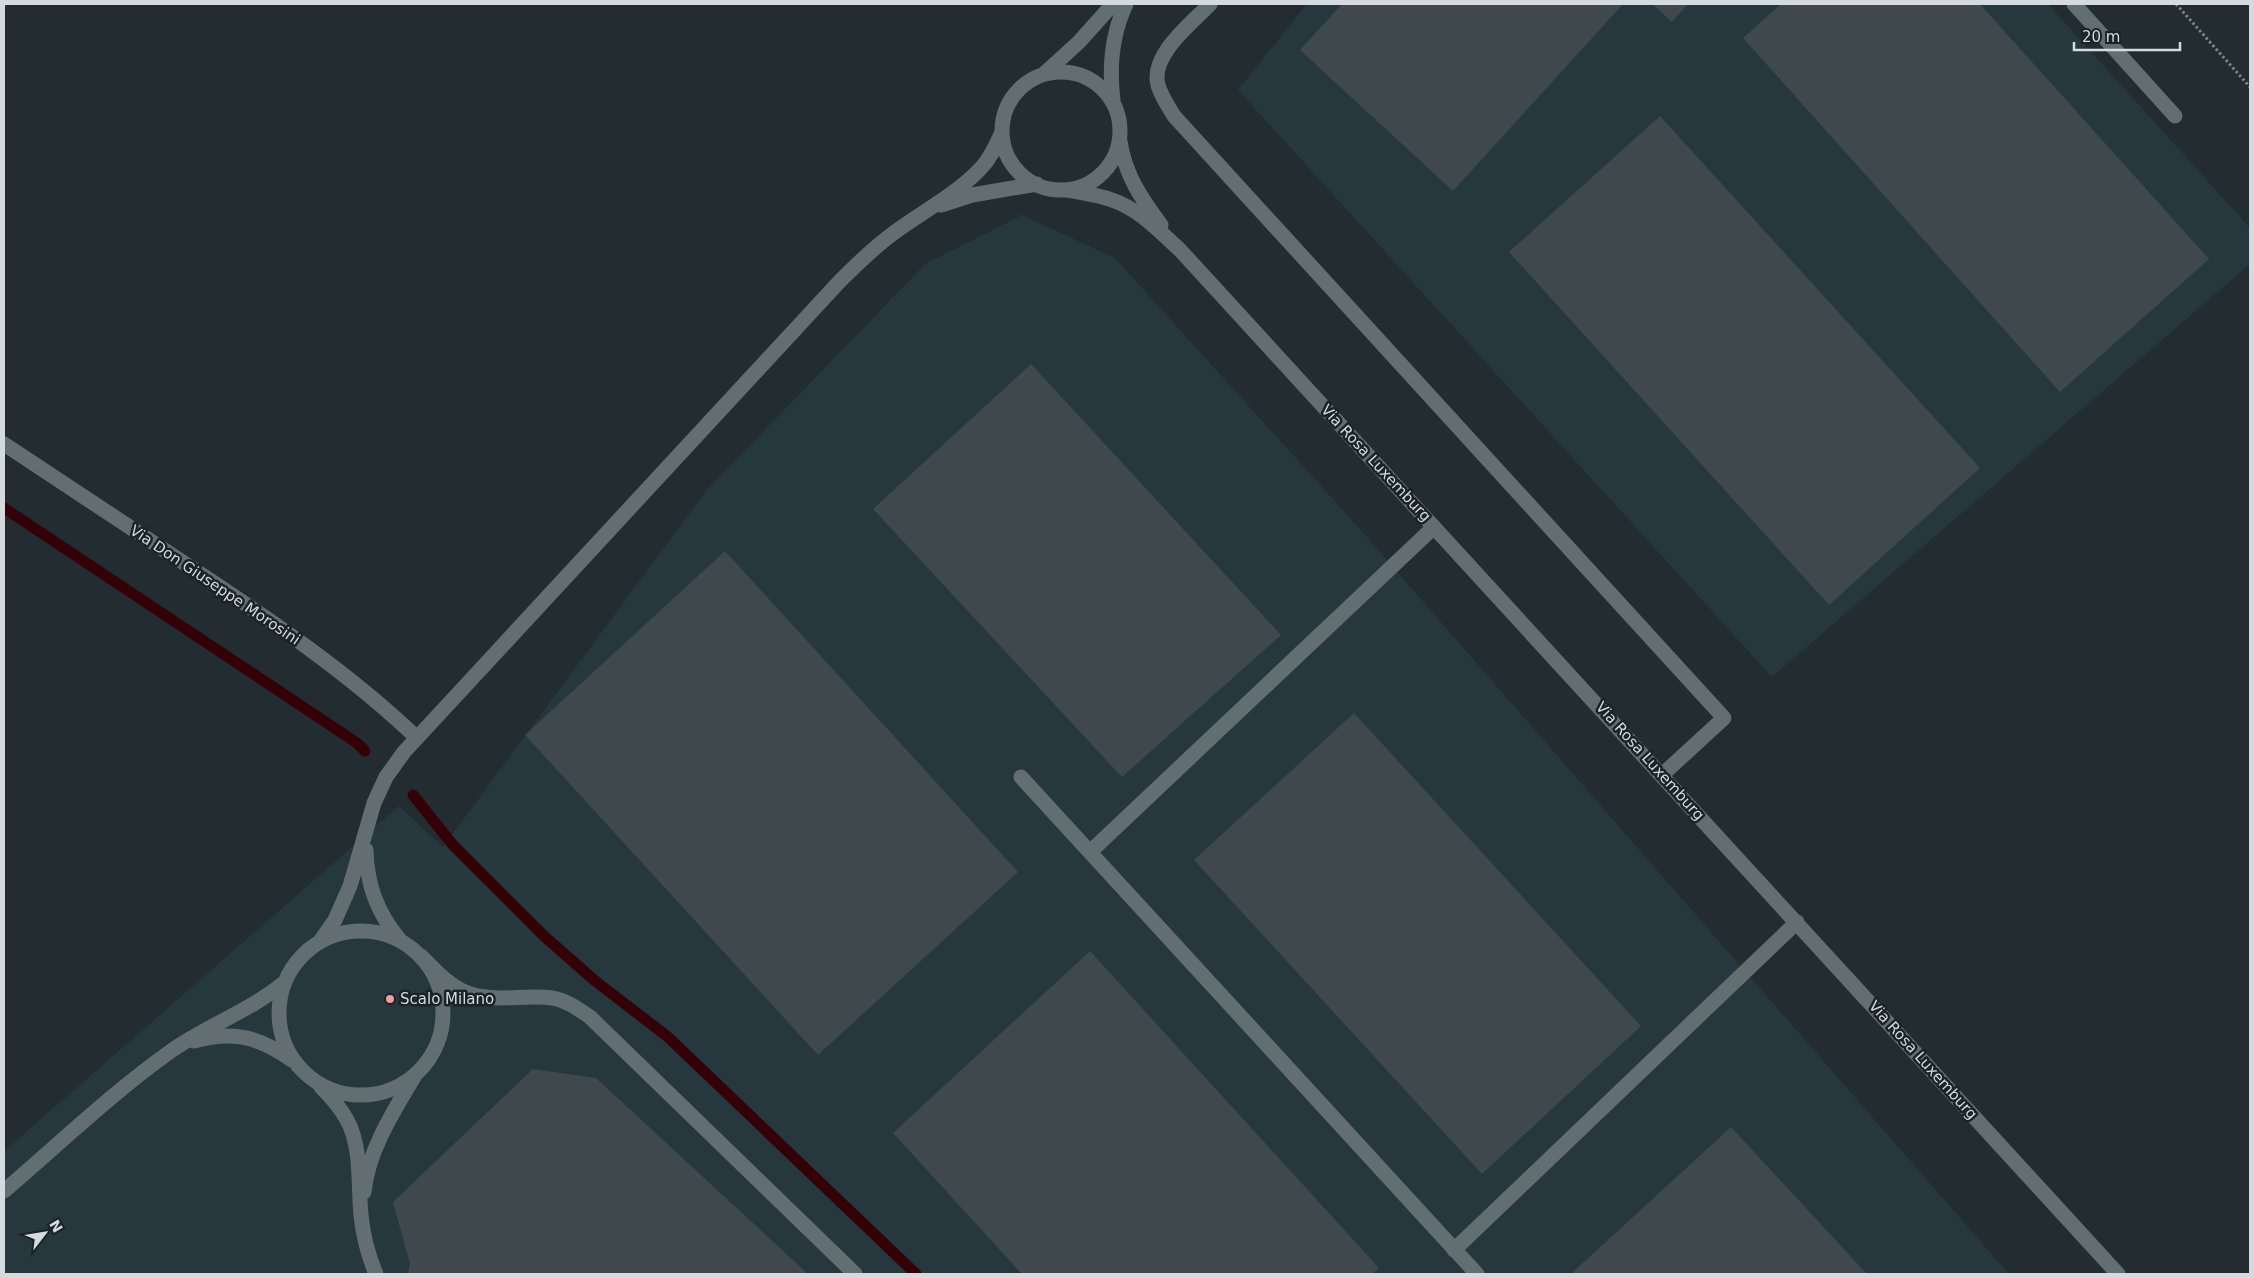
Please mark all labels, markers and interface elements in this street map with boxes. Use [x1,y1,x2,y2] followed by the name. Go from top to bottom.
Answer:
[2074,20,2180,52] scale bar
[2082,28,2120,46] text: 20 m
[1317,401,1435,525] street label: Via Rosa Luxemburg
[127,521,303,649] street label: Via Don Giuseppe Morosini
[1592,698,1708,824] street label: Via Rosa Luxemburg
[400,990,494,1008] place label: Scalo Milano
[384,993,396,1005] marker: Scalo Milano
[1865,997,1981,1123] street label: Via Rosa Luxemburg
[20,1208,70,1258] north arrow
[46,1217,66,1235] text: N

